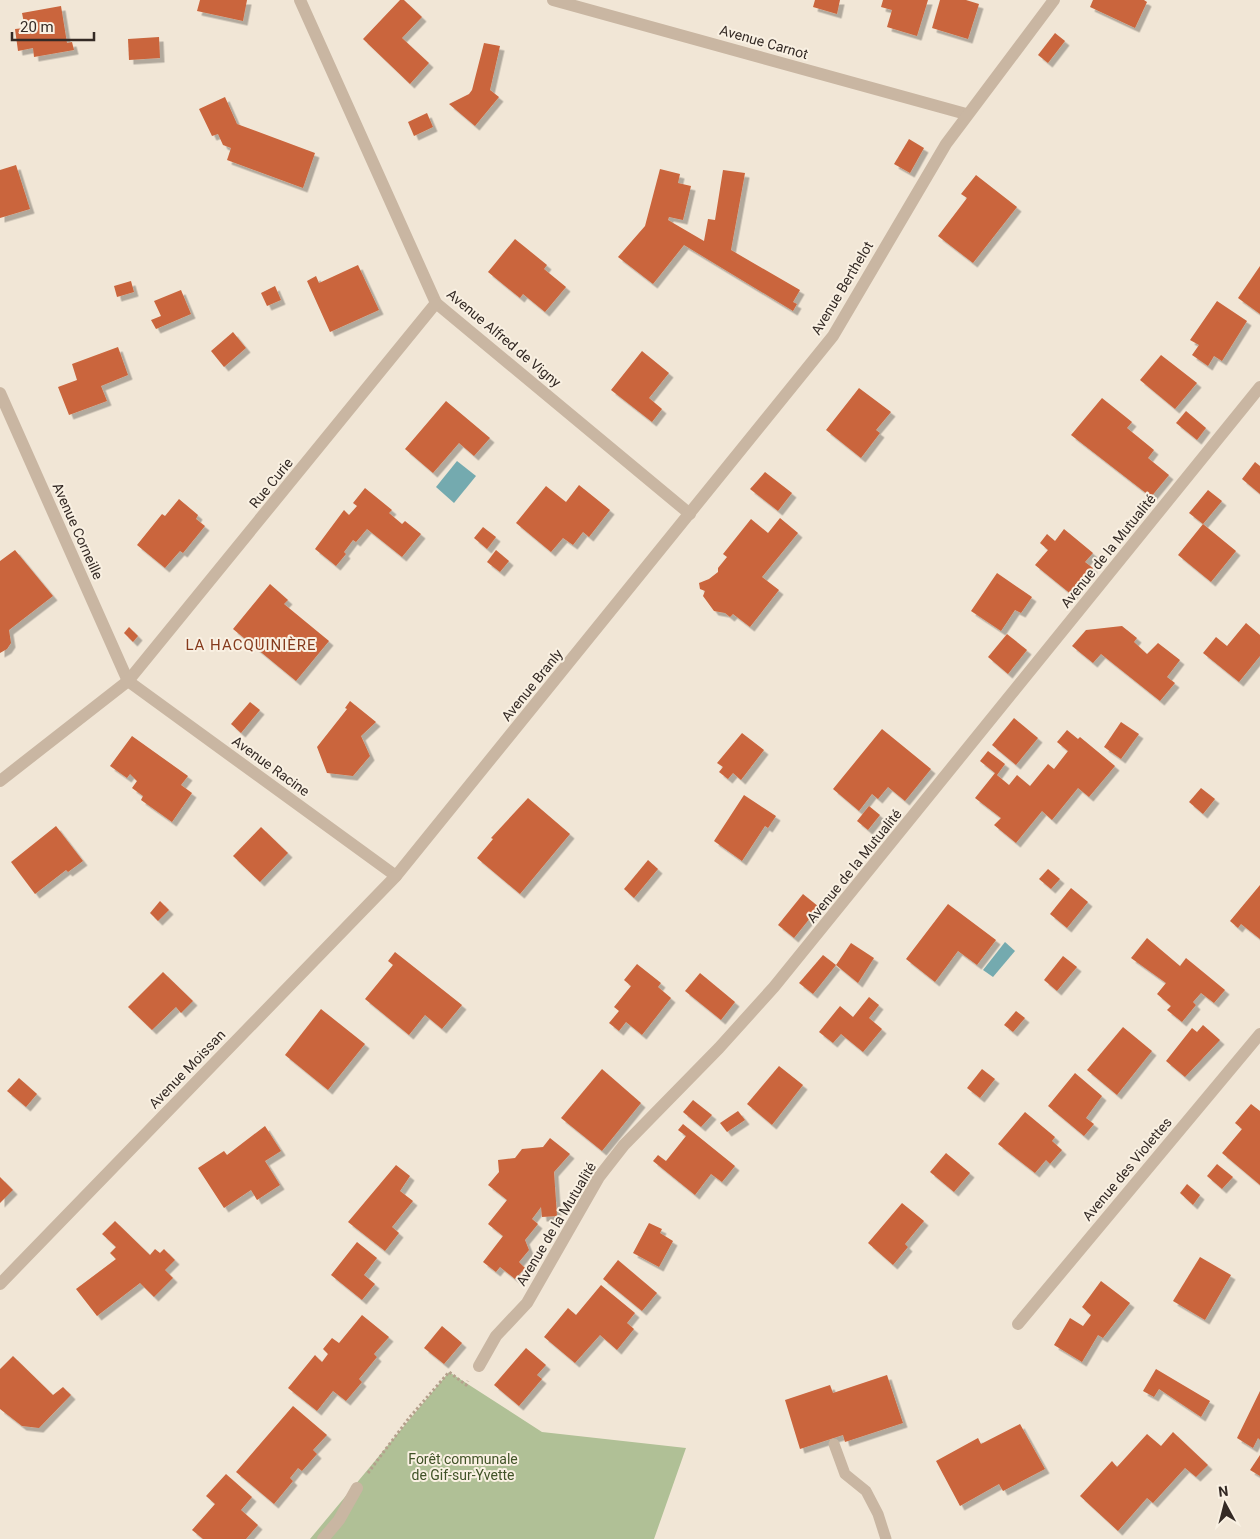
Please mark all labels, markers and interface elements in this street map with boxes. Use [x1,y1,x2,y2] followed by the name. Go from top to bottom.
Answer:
[12,10,95,42] scale bar
[20,18,54,36] text: 20 m
[718,22,810,62] street label: Avenue Carnot
[808,238,876,338] street label: Avenue Berthelot
[444,286,564,390] street label: Avenue Alfred de Vigny
[246,455,296,511] street label: Rue Curie
[50,480,106,582] street label: Avenue Corneille
[1057,491,1159,611] street label: Avenue de la Mutualité
[185,636,317,654] district label: LA HACQUINIÈRE
[498,646,566,724] street label: Avenue Branly
[229,733,313,799] street label: Avenue Racine
[803,806,905,926] street label: Avenue de la Mutualité
[146,1027,228,1111] street label: Avenue Moissan
[1079,1114,1175,1224] street label: Avenue des Violettes
[513,1159,599,1289] street label: Avenue de la Mutualité
[408,1451,518,1483] park label: Forêt communale de Gif-sur-Yvette
[1200,1479,1250,1529] north arrow
[1218,1483,1229,1500] text: N

